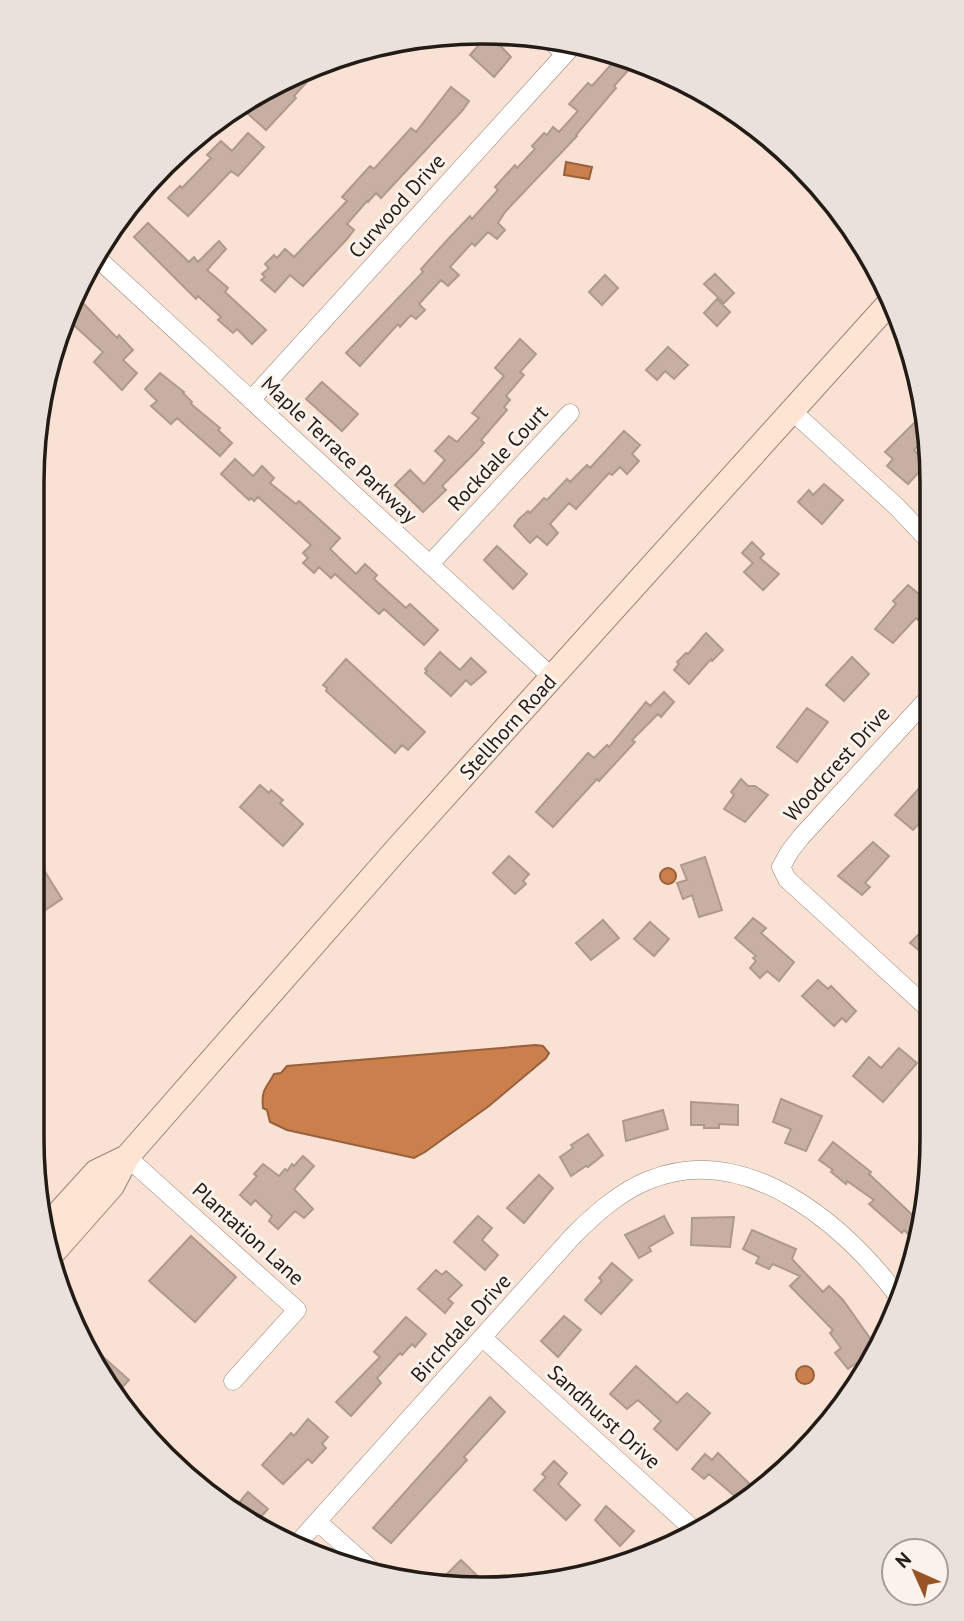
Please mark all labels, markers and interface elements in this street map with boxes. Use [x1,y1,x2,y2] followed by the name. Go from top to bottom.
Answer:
[343,148,451,264] street label: Curwood Drive
[256,370,423,529] street label: Maple Terrace Parkway
[442,399,554,516] street label: Rockdale Court
[453,668,562,785] street label: Stellhorn Road
[778,700,896,827] street label: Woodcrest Drive
[187,1176,310,1291] street label: Plantation Lane
[405,1268,517,1388] street label: Birchdale Drive
[542,1359,666,1474] street label: Sandhurst Drive
[880,1537,950,1607] north arrow
[890,1547,916,1573] text: N

